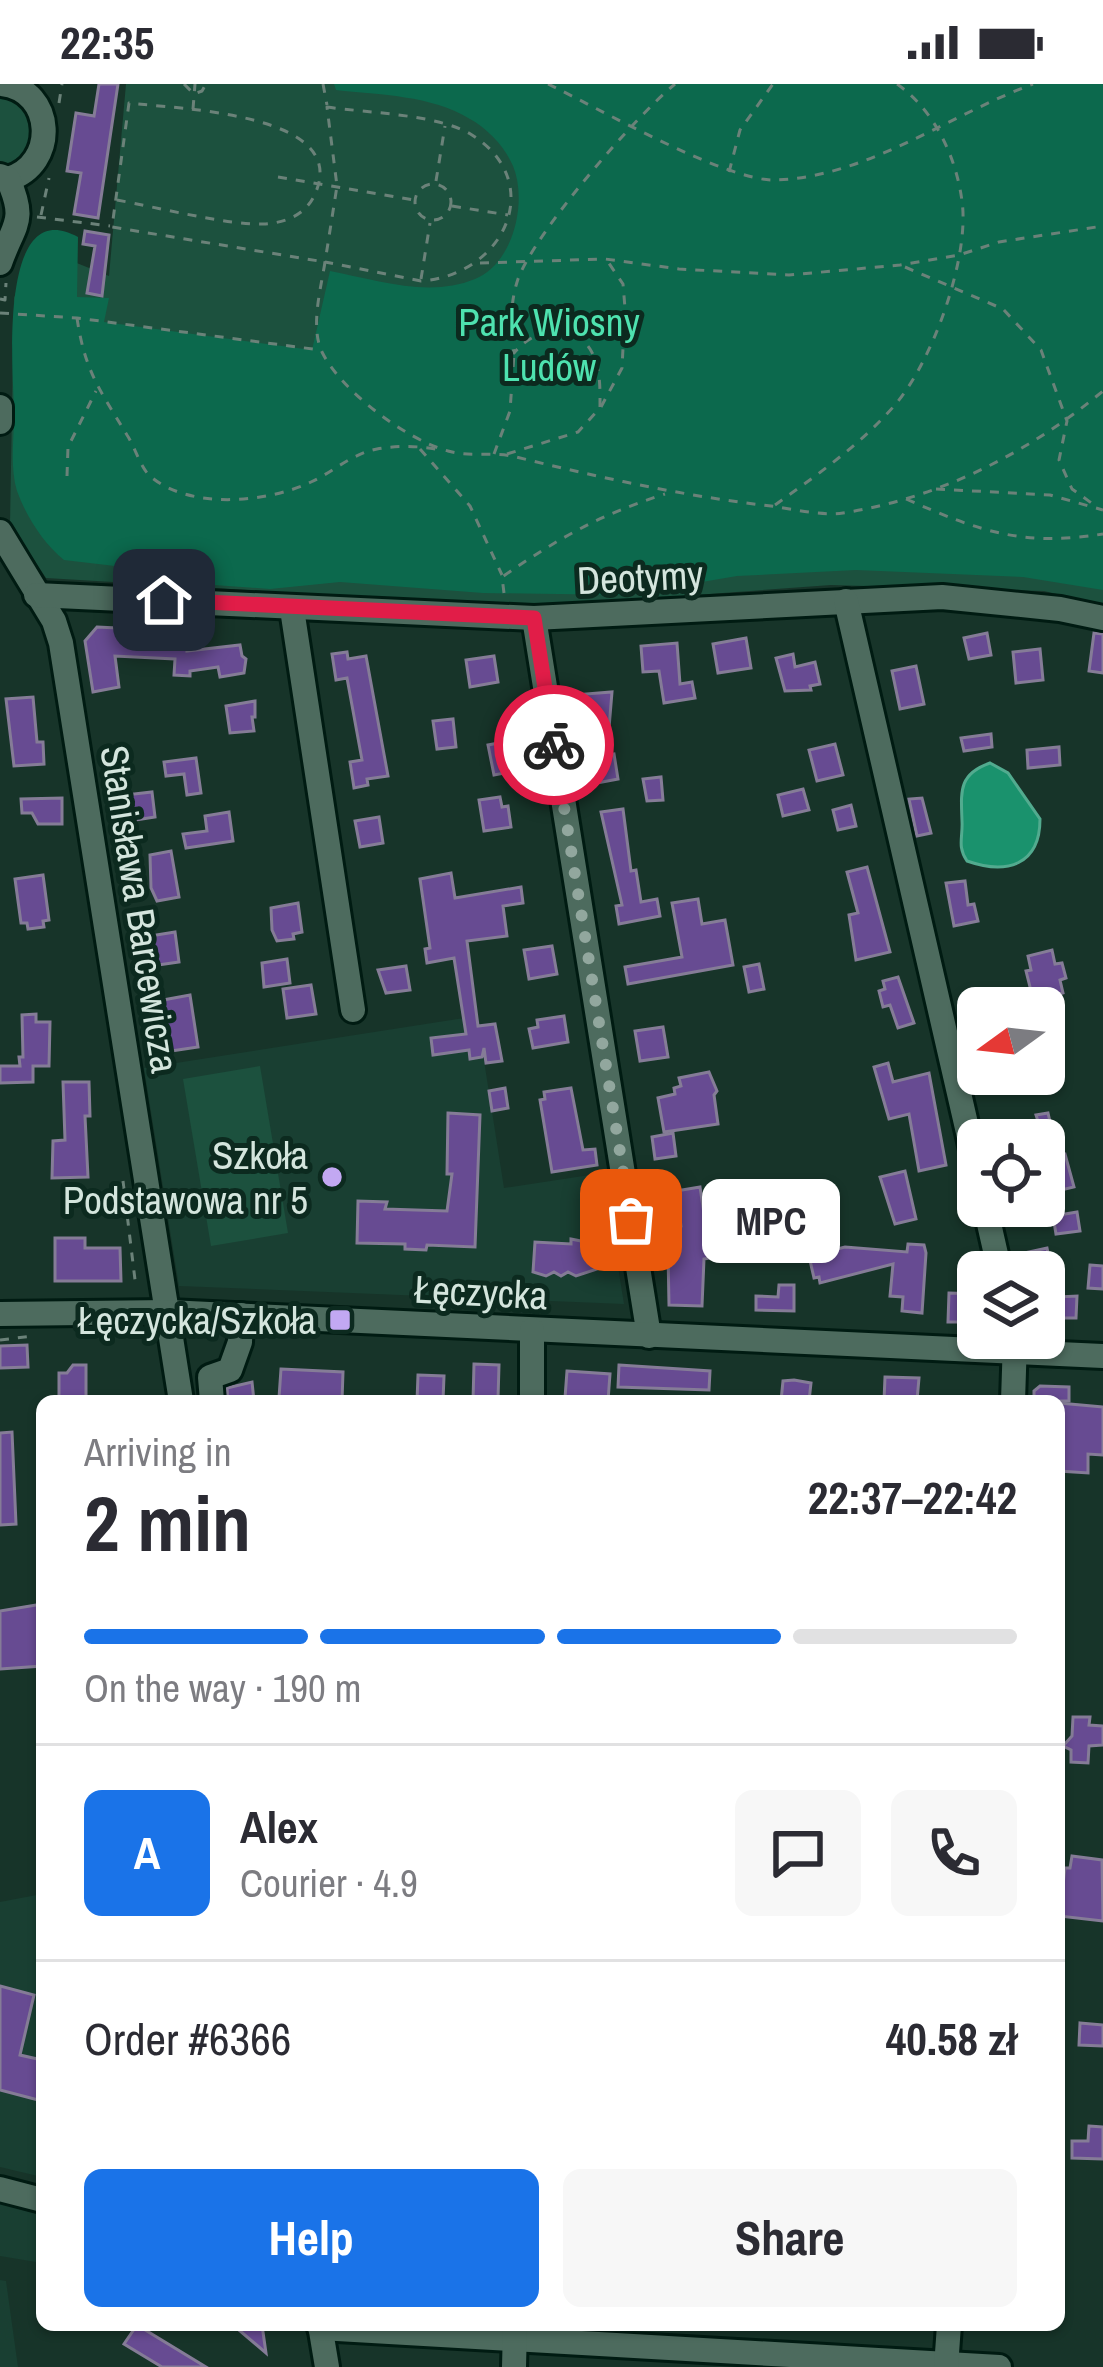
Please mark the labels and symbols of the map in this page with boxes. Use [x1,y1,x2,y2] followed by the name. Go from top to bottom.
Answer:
[458,296,640,393] park label: Park Wiosny Ludów
[576,548,704,606] street label: Deotymy
[113,549,215,651] pin
[494,685,614,805] courier
[88,742,192,1077] street label: Stanisława Barcewicza
[957,987,1065,1095] north arrow
[63,1129,308,1226] place label: Szkoła Podstawowa nr 5
[319,1164,345,1190] marker: Szkoła Podstawowa nr 5
[580,1169,682,1271] pin
[703,1178,841,1262] callout: MPC
[413,1263,549,1321] street label: Łęczycka
[78,1294,316,1346] place label: Łęczycka/Szkoła
[327,1307,353,1333] marker: Łęczycka/Szkoła

